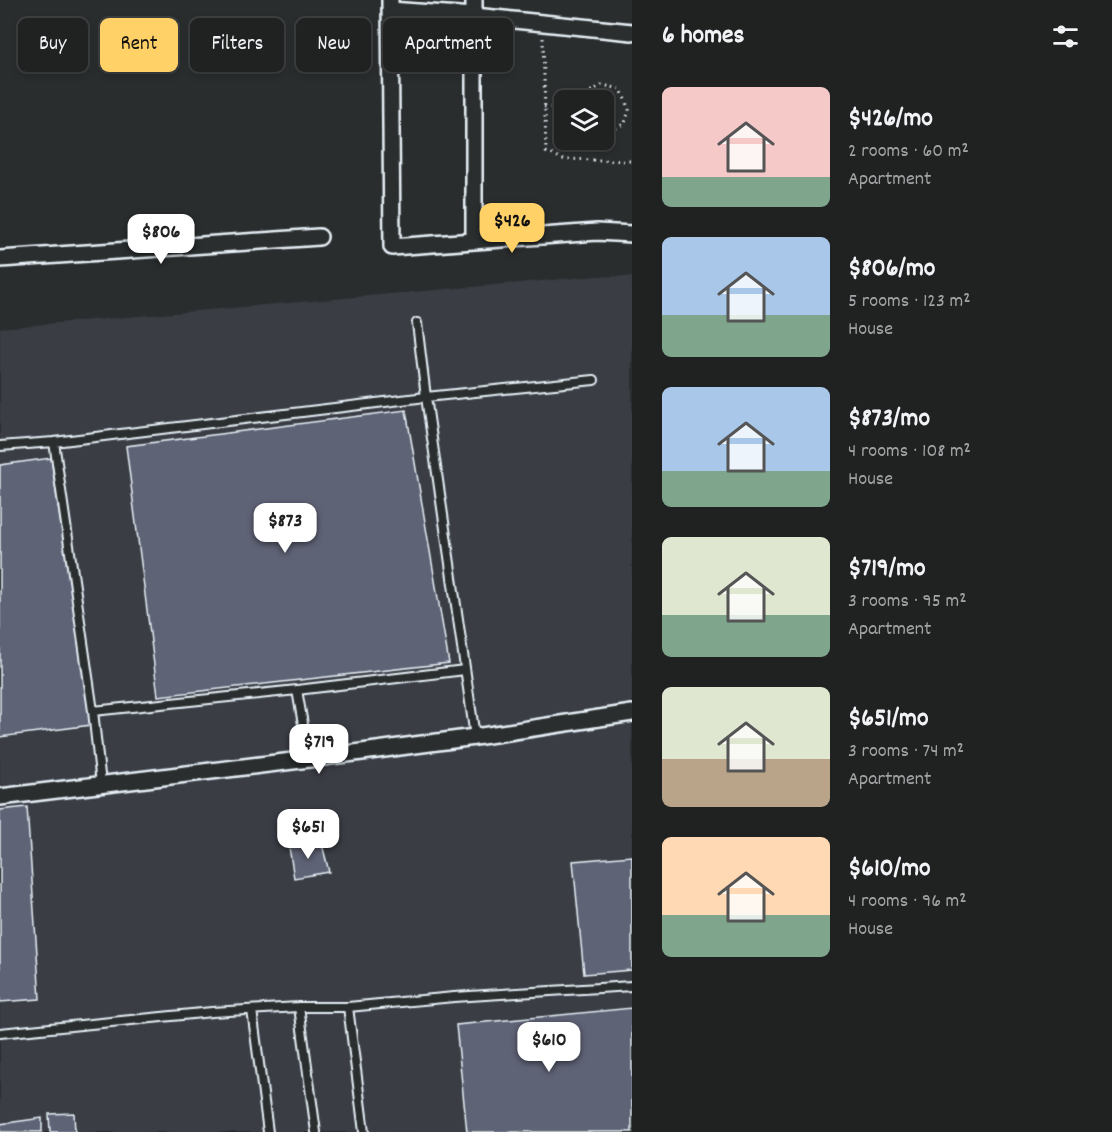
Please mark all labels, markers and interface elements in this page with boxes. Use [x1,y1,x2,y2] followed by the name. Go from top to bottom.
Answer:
[18,18,88,72] chip: Buy
[100,18,178,72] chip: Rent
[190,18,284,72] chip: Filters
[296,18,371,72] chip: New
[383,18,513,72] chip: Apartment
[662,18,744,55] text: 6 homes
[1049,20,1082,53] icon: filters
[554,90,614,150] map controls
[554,90,614,150] button: layers
[848,101,933,138] text: $426/mo
[710,111,782,183] icon: home
[848,138,969,166] text: 2 rooms · 60 m²
[848,166,931,194] text: Apartment
[476,203,548,254] pin: $426
[494,208,530,236] text: $426
[125,214,197,265] pin: $806
[142,219,180,247] text: $806
[848,251,935,288] text: $806/mo
[710,261,782,333] icon: home
[848,288,971,316] text: 5 rooms · 123 m²
[848,316,893,344] text: House
[848,401,930,438] text: $873/mo
[710,411,782,483] icon: home
[848,438,971,466] text: 4 rooms · 108 m²
[848,466,893,494] text: House
[249,503,321,554] pin: $873
[268,508,302,536] text: $873
[848,551,926,588] text: $719/mo
[710,561,782,633] icon: home
[848,588,967,616] text: 3 rooms · 95 m²
[848,616,931,644] text: Apartment
[848,701,929,738] text: $651/mo
[710,711,782,783] icon: home
[283,724,355,775] pin: $719
[303,729,335,757] text: $719
[848,738,964,766] text: 3 rooms · 74 m²
[848,766,931,794] text: Apartment
[272,809,344,860] pin: $651
[291,814,325,842] text: $651
[848,851,931,888] text: $610/mo
[710,861,782,933] icon: home
[848,888,967,916] text: 4 rooms · 96 m²
[848,916,893,944] text: House
[513,1022,585,1073] pin: $610
[531,1027,567,1055] text: $610

